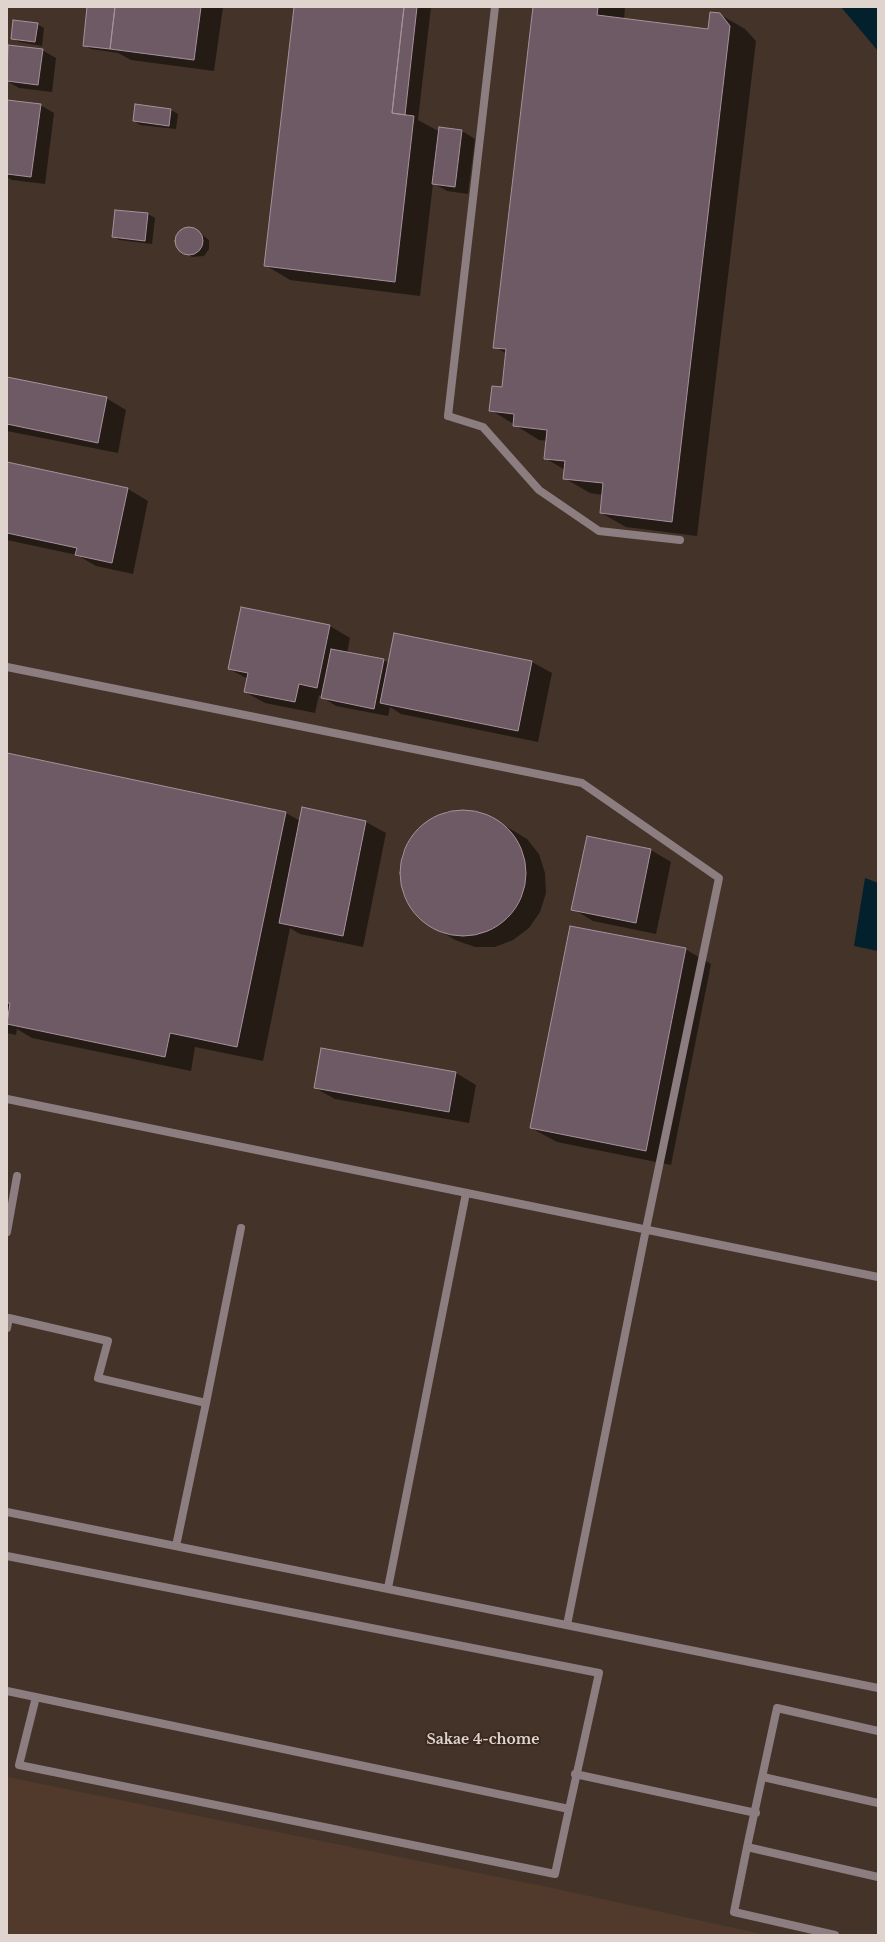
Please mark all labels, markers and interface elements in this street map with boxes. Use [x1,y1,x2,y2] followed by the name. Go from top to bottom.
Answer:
[426,1732,540,1748] district label: Sakae 4-chome

